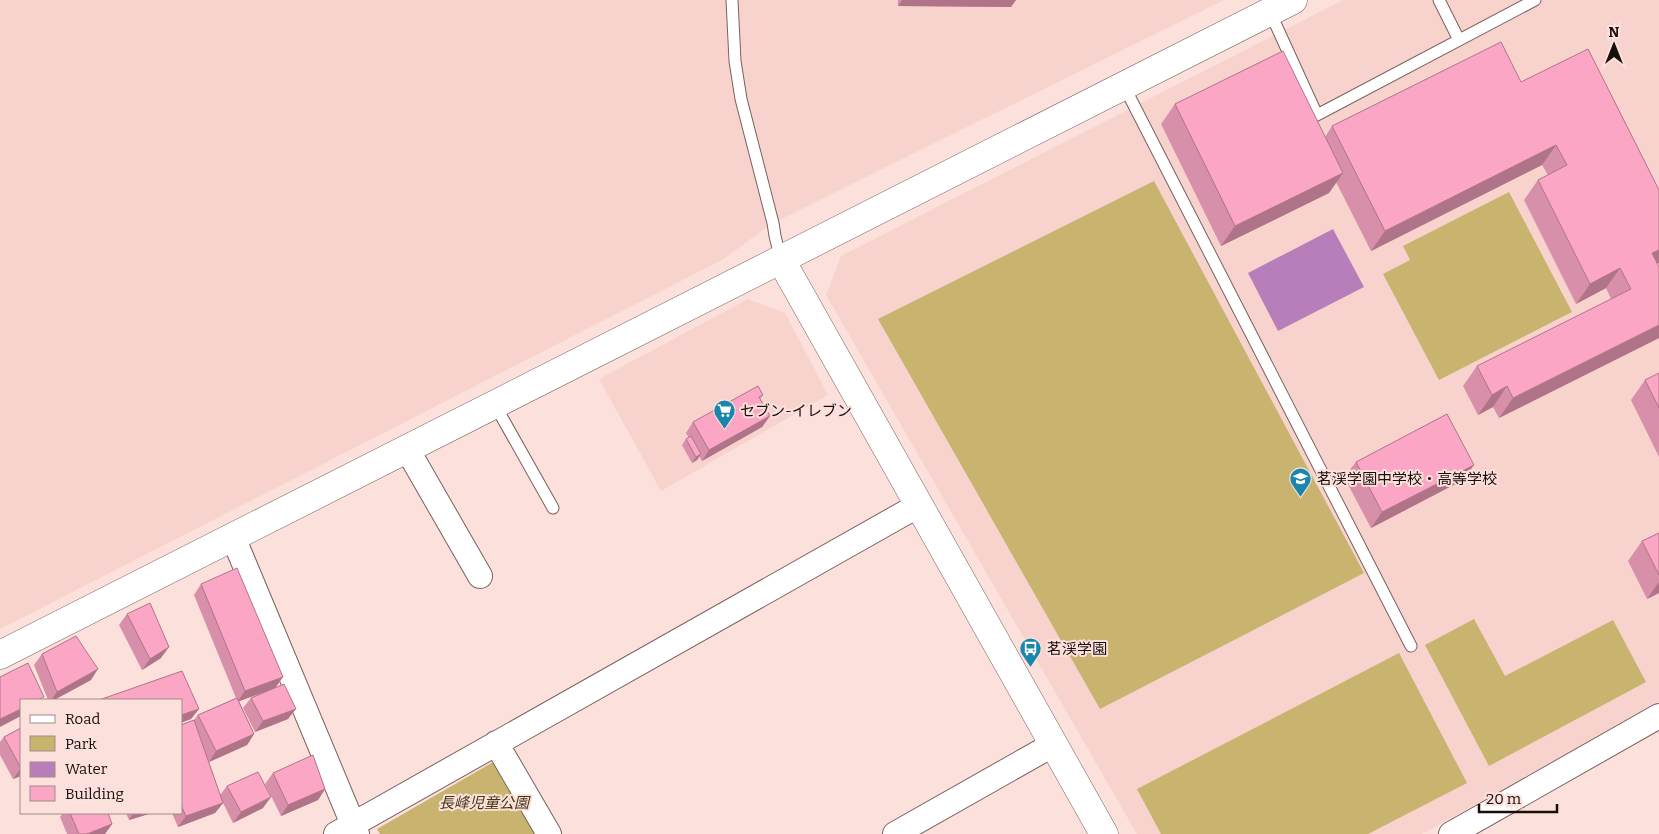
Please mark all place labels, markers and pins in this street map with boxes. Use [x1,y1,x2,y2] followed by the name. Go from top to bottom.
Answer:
[712,399,736,430] supermarket icon: セブン-イレブン
[740,402,852,420] place label: セブン-イレブン
[1289,467,1313,498] school or university icon: 茗渓学園中学校・高等学校
[1317,470,1497,488] place label: 茗渓学園中学校・高等学校
[1019,637,1043,668] bus stop icon: 茗渓学園
[1047,640,1107,658] place label: 茗渓学園

